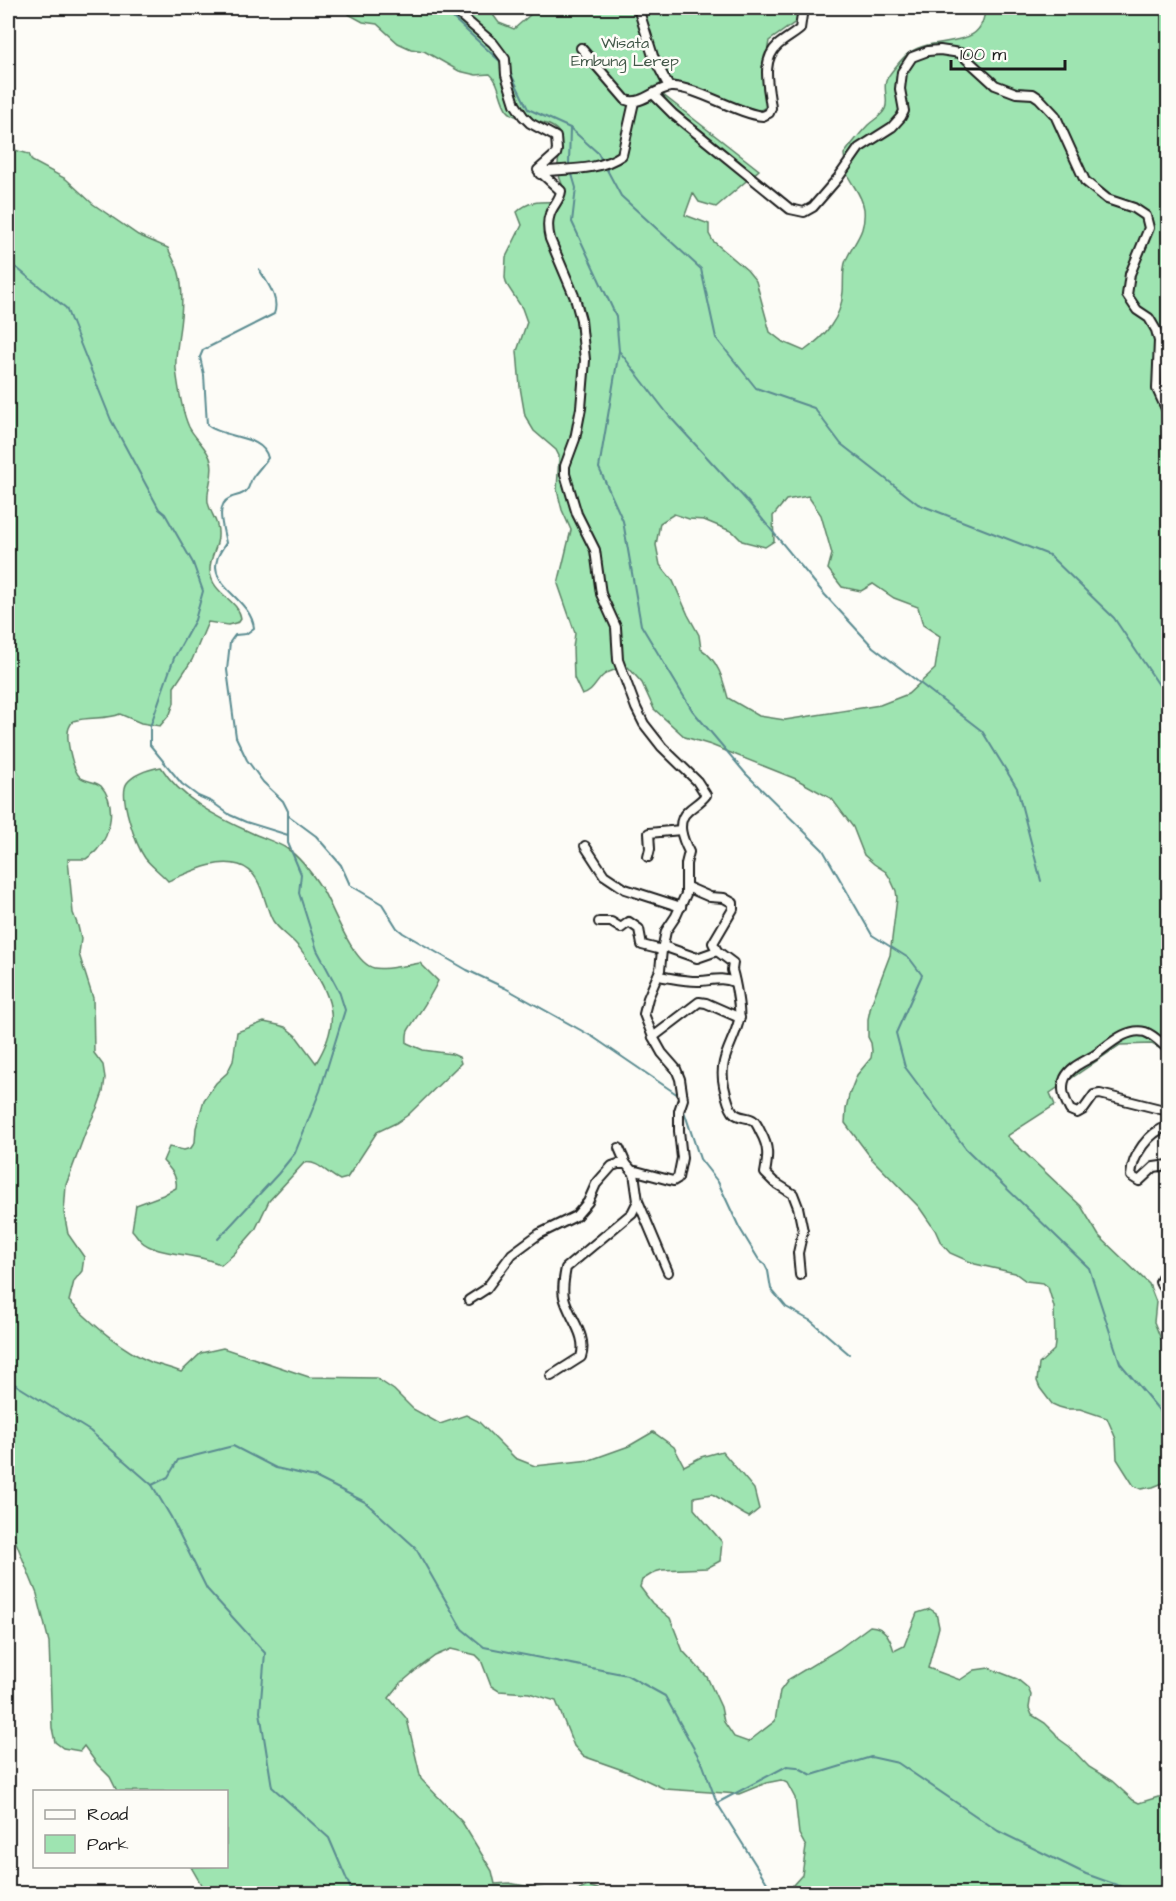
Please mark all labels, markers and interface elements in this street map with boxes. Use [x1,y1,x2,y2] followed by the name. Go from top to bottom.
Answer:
[571,32,679,73] park label: Wisata Embung Lerep
[951,33,1065,71] scale bar
[960,42,1006,67] text: 100 m
[33,1790,228,1868] legend
[87,1802,128,1827] text: Road
[87,1832,129,1857] text: Park

